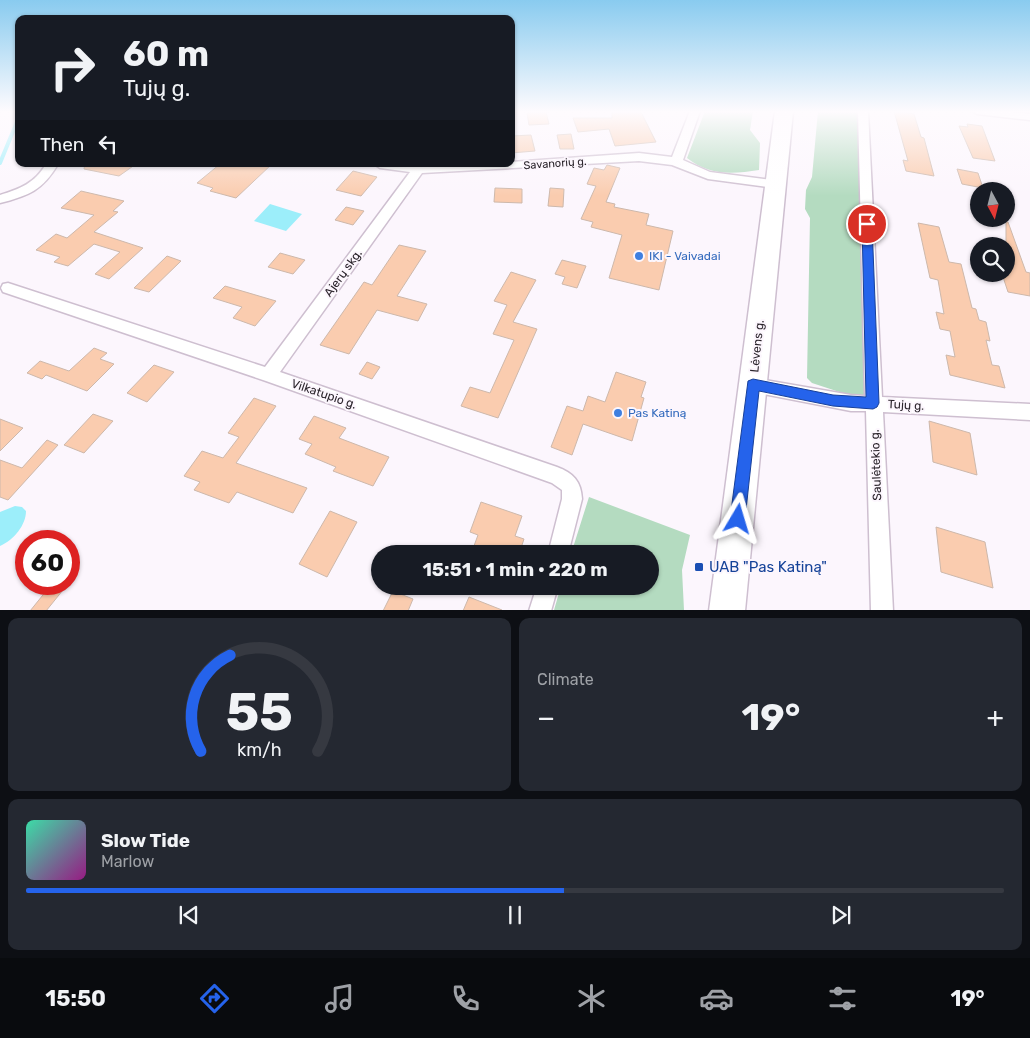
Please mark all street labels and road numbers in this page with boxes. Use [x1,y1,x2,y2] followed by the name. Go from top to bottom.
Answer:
[523,155,587,172] street label: Savanorių g.
[321,247,365,299] street label: Ajerų skg.
[747,319,767,373] street label: Lėvens g.
[289,376,359,412] street label: Vilkatupio g.
[887,397,925,413] street label: Tujų g.
[868,429,884,501] street label: Saulėtekio g.

